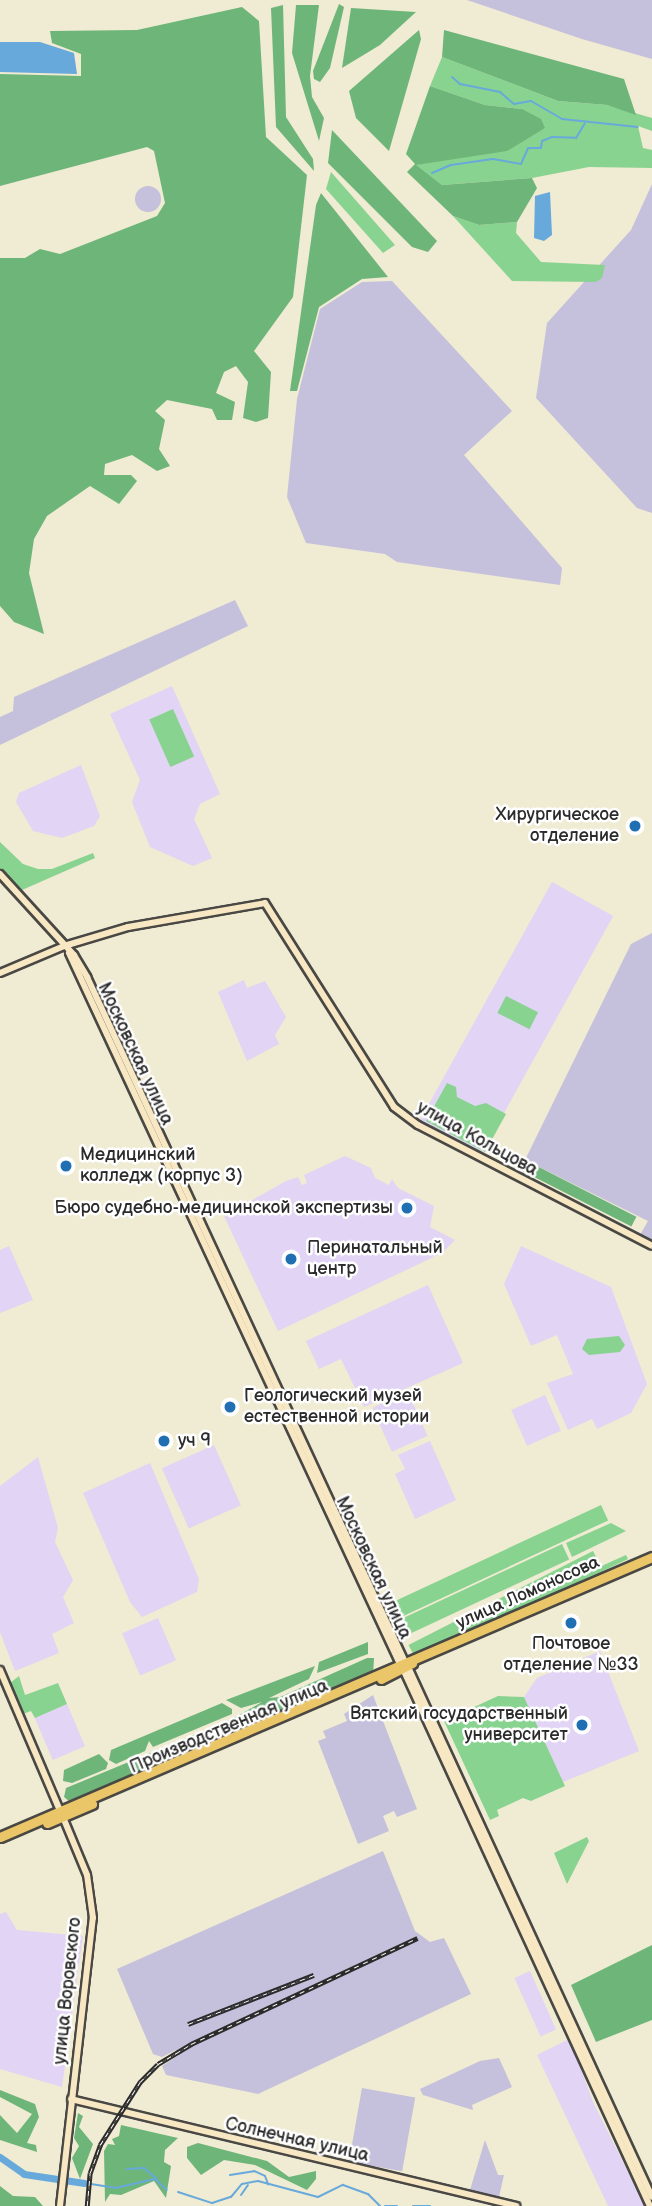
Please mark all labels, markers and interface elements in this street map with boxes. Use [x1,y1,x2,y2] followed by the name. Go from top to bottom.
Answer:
[496,805,619,848] place label: Хирургическое отделение
[625,816,645,836] marker: Хирургическое отделение
[93,979,177,1129] street label: Московская улица
[413,1097,541,1181] street label: улица Кольцова
[80,1145,243,1188] place label: Медицинский колледж (корпус 3)
[58,1158,74,1174] marker: Медицинский колледж (корпус 3)
[55,1197,393,1219] place label: Бюро судебно-медицинской экспертизы
[399,1200,415,1216] marker: Бюро судебно-медицинской экспертизы
[307,1238,443,1280] place label: Перинатальный центр
[281,1249,301,1269] marker: Перинатальный центр
[244,1386,429,1428] place label: Геологический музей естественной истории
[222,1399,238,1415] marker: Геологический музей естественной истории
[178,1430,211,1452] place label: уч 9
[156,1433,172,1449] marker: уч 9
[331,1493,415,1643] street label: Московская улица
[453,1552,603,1634] street label: улица Ломоносова
[563,1615,579,1631] marker: Почтовое отделение №33
[503,1634,639,1676] place label: Почтовое отделение №33
[127,1675,331,1779] street label: Производственная улица
[350,1704,568,1746] place label: Вятский государственный университет
[574,1717,590,1733] marker: Вятский государственный университет
[50,1916,86,2066] street label: улица Воровского
[223,2113,371,2167] street label: Солнечная улица

